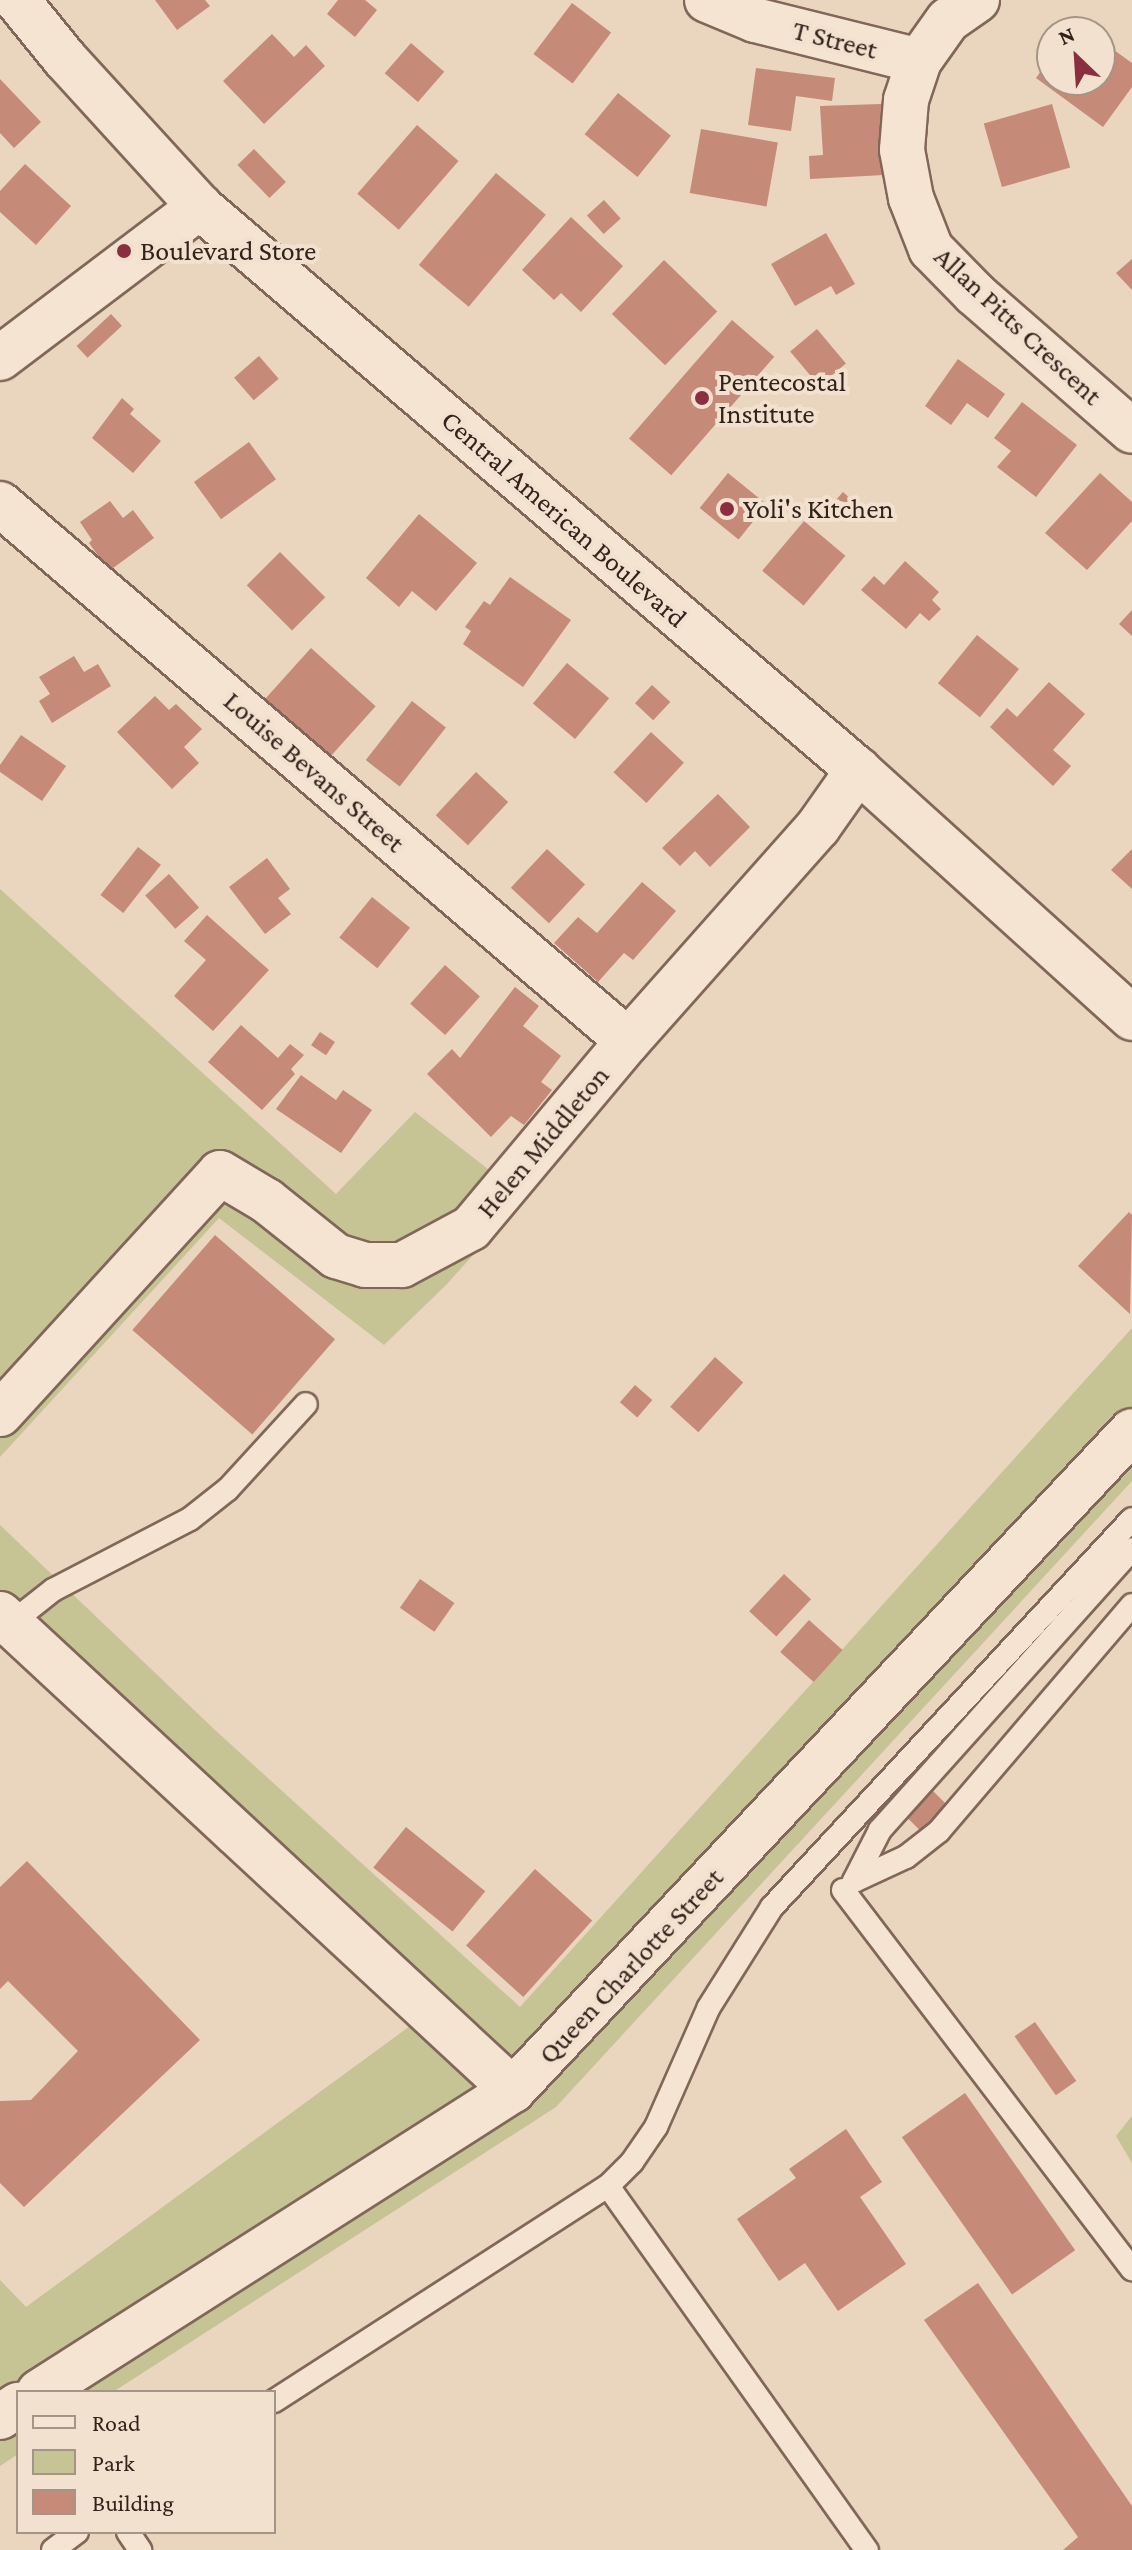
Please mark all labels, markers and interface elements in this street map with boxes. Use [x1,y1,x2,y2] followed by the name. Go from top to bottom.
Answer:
[789,13,881,67] street label: T Street
[1036,16,1116,96] north arrow
[1054,21,1079,50] text: N
[140,234,316,268] place label: Boulevard Store
[927,240,1109,412] street label: Allan Pitts Crescent
[115,242,133,260] marker: Boulevard Store
[718,365,846,431] place label: Pentecostal Institute
[693,389,711,407] marker: Pentecostal Institute
[434,403,694,635] street label: Central American Boulevard
[743,492,893,526] place label: Yoli's Kitchen
[718,500,736,518] marker: Yoli's Kitchen
[217,684,411,860] street label: Louise Bevans Street
[470,1059,616,1225] street label: Helen Middleton
[532,1861,730,2071] street label: Queen Charlotte Street
[16,2390,276,2534] legend
[92,2409,141,2436] text: Road
[92,2449,135,2476] text: Park
[92,2489,174,2516] text: Building

